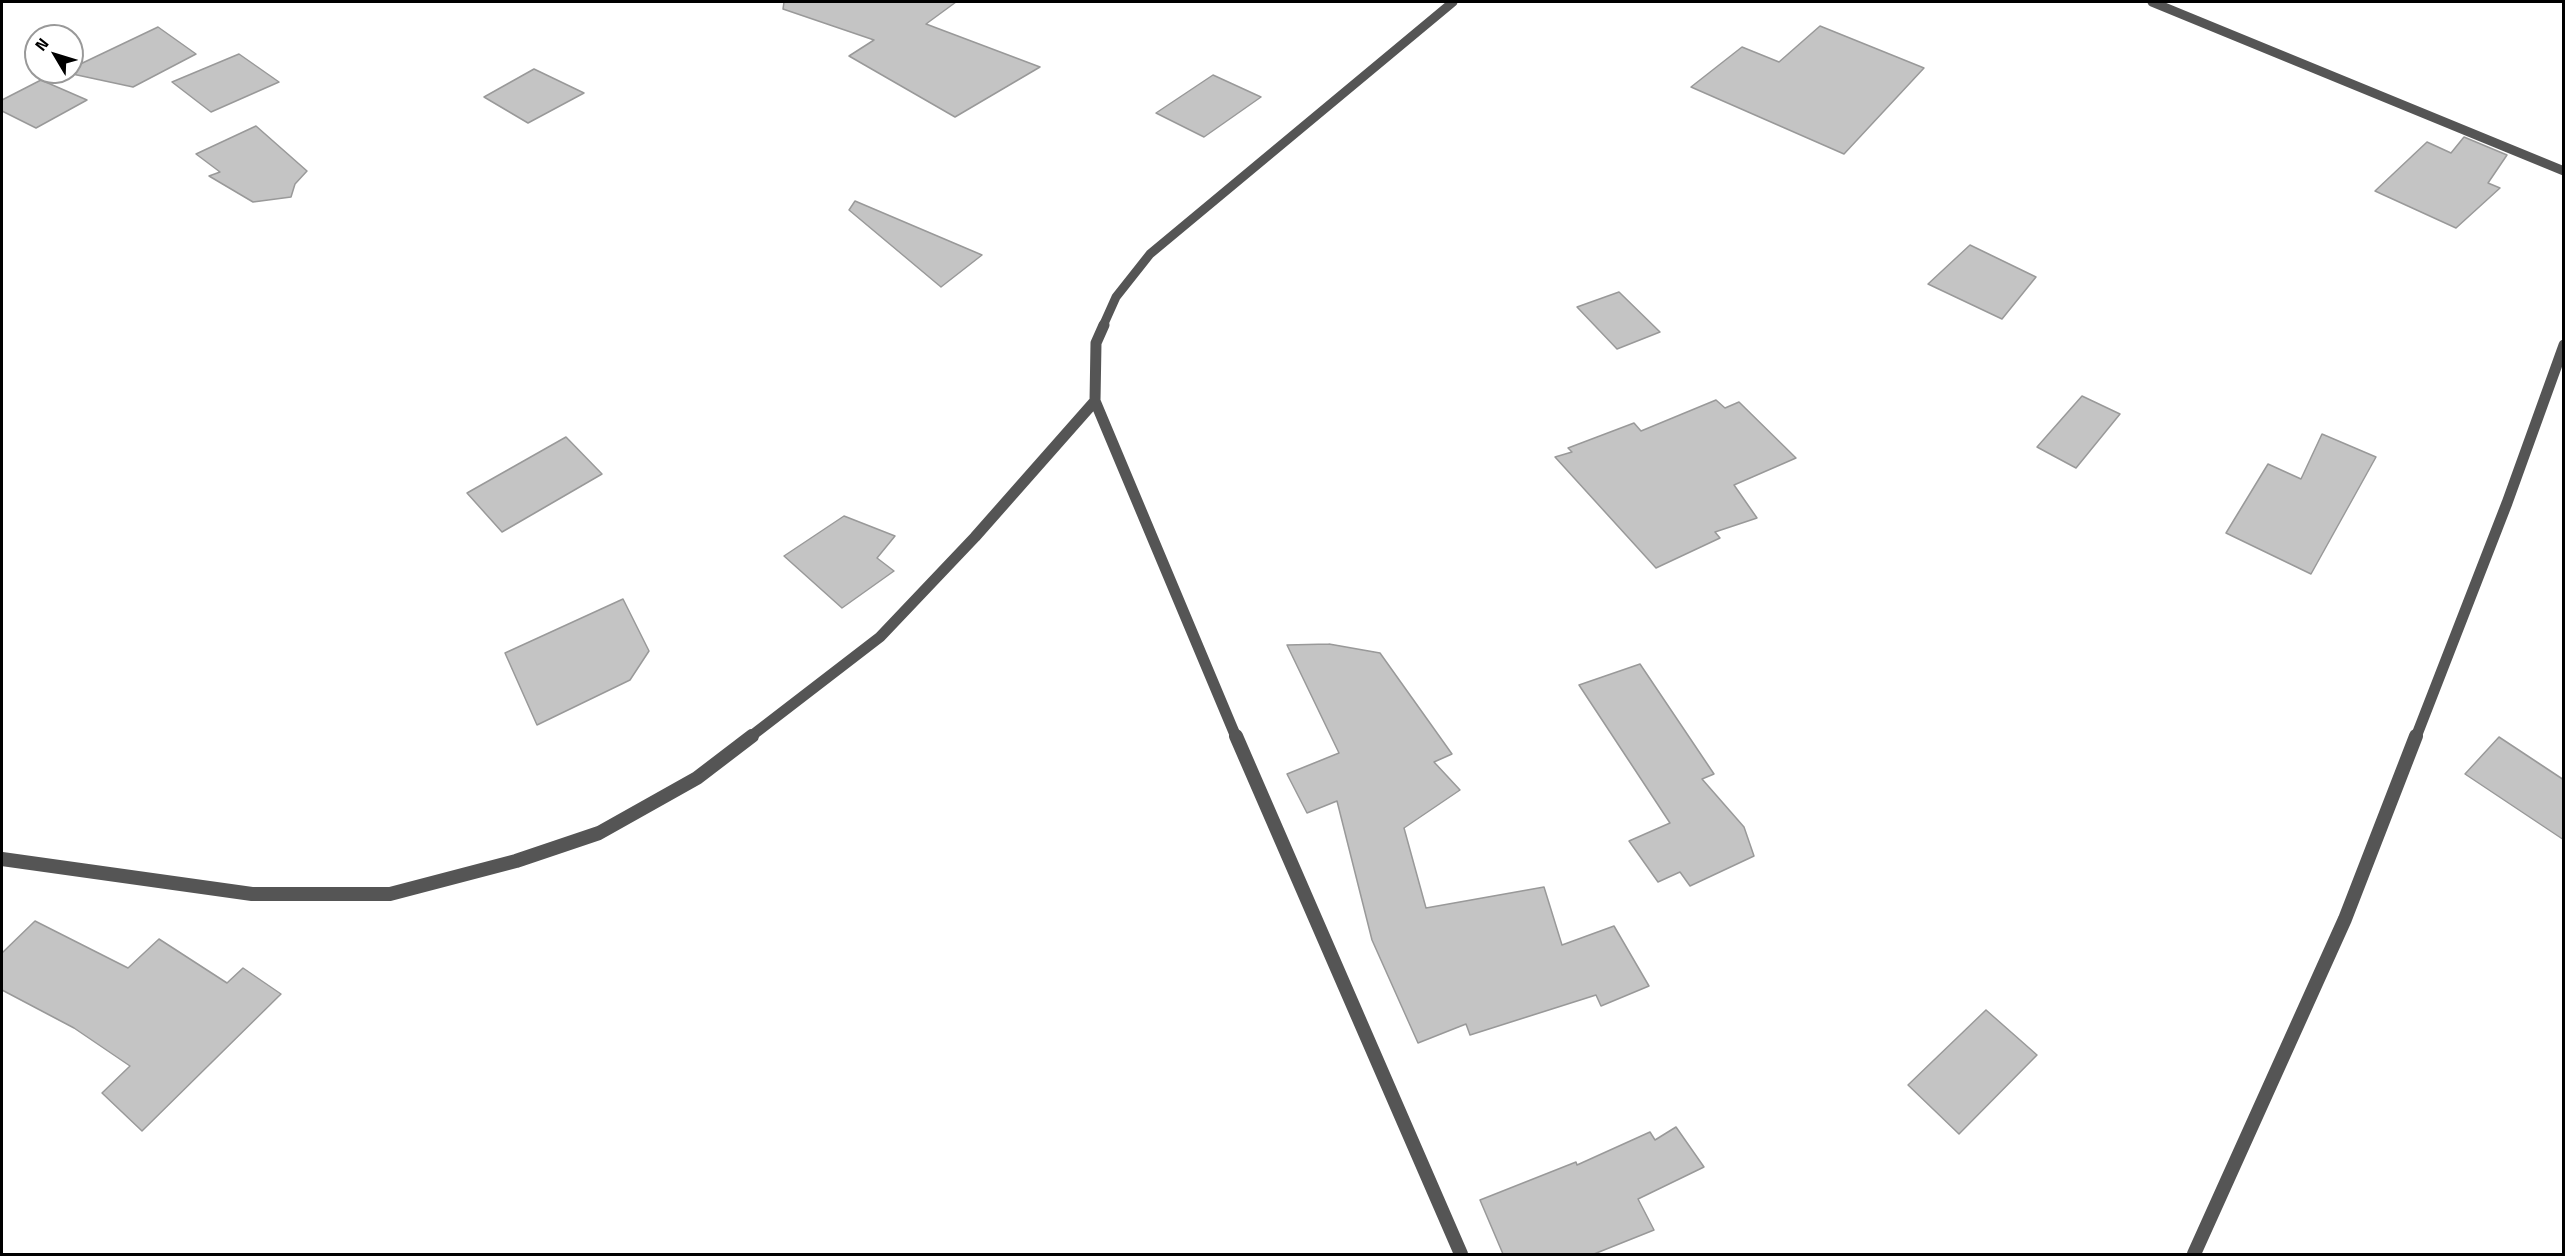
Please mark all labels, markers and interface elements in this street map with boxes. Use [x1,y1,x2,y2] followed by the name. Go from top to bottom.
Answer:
[24,24,84,84] north arrow
[29,32,54,56] text: N

